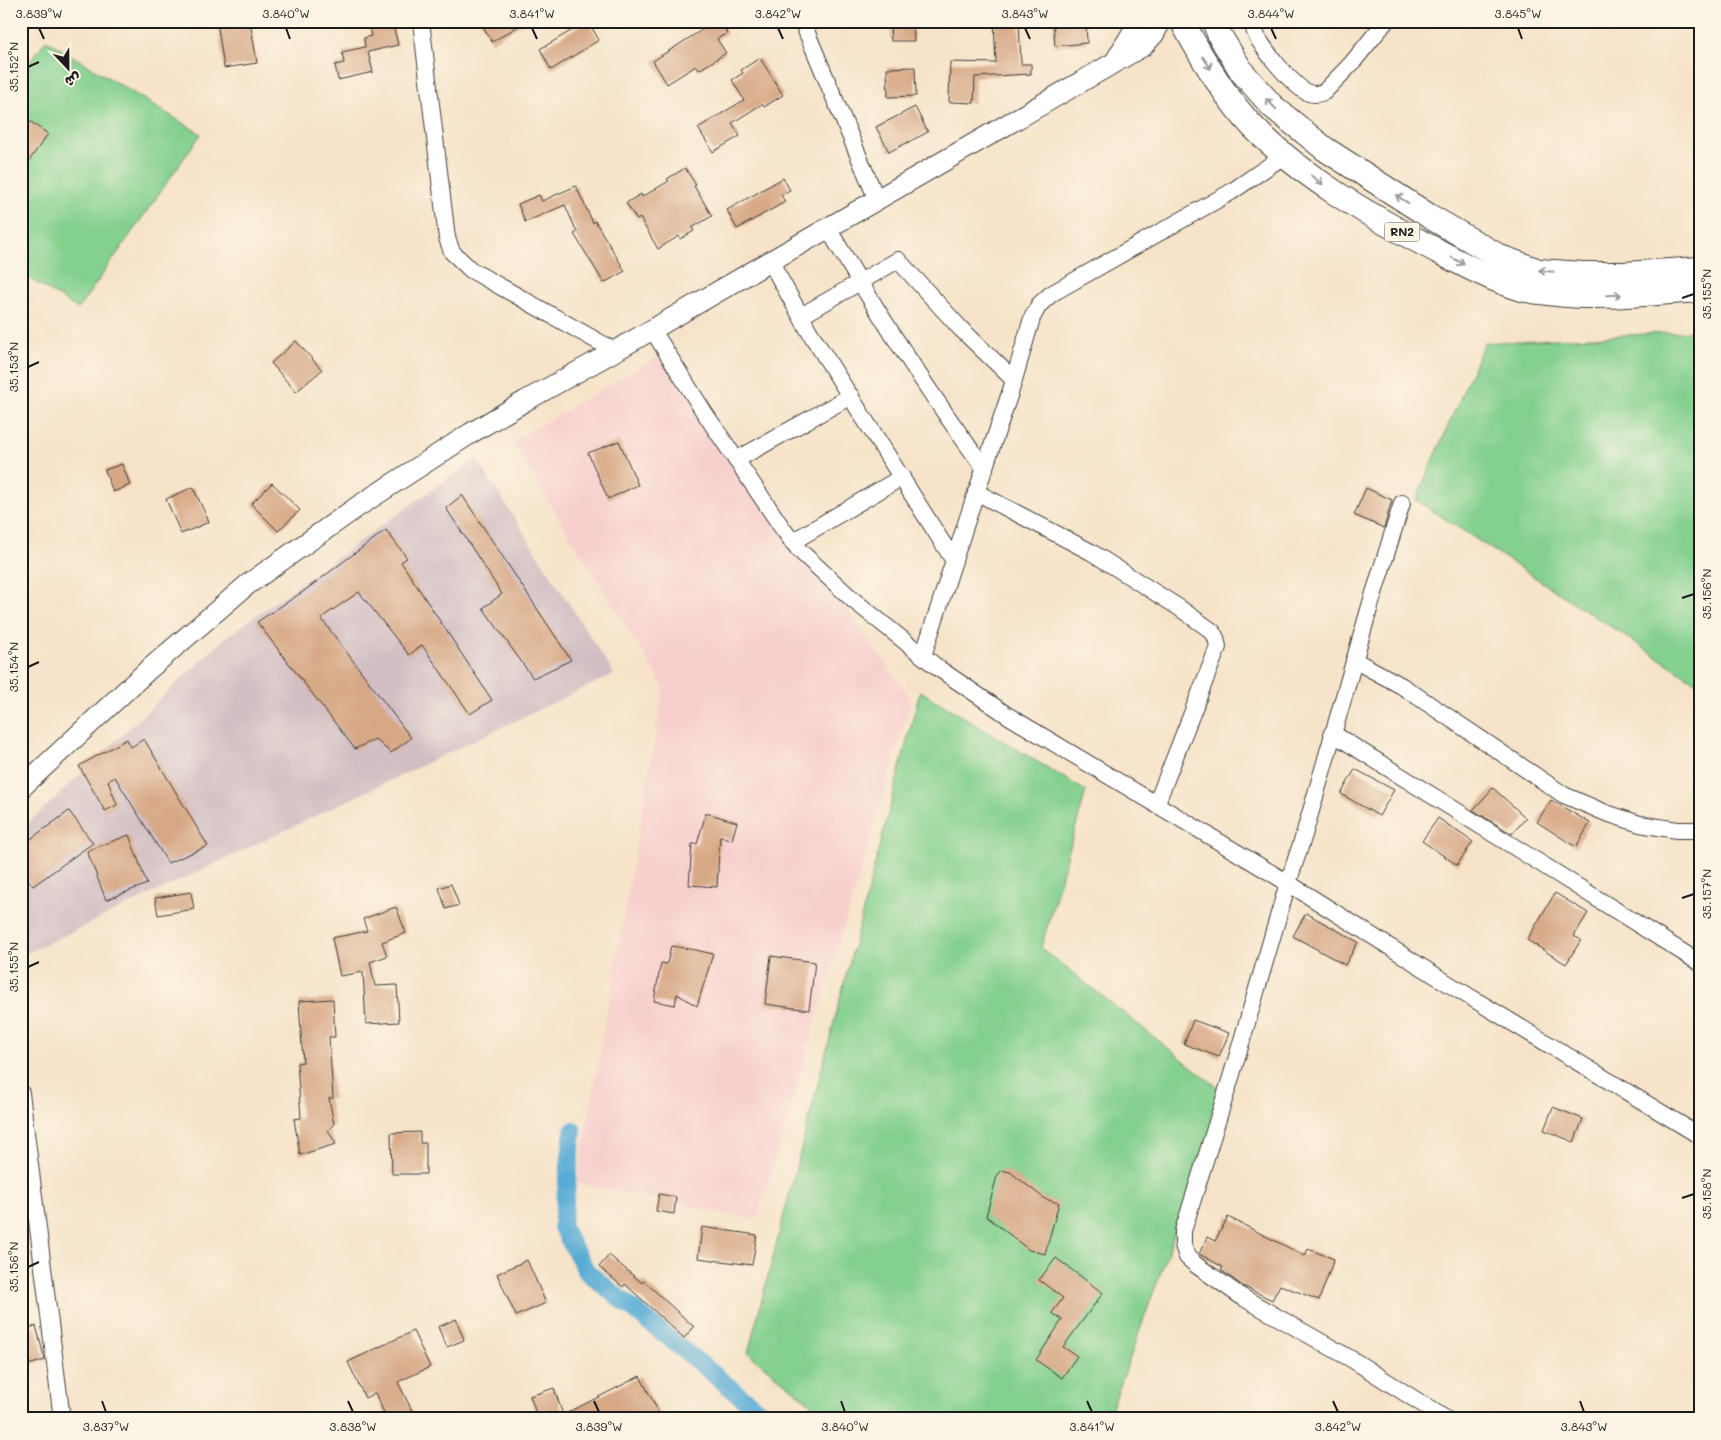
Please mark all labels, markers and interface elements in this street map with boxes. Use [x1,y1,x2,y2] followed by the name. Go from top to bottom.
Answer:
[15,5,63,21] text: 3.839°W
[262,5,310,21] text: 3.840°W
[509,5,555,21] text: 3.841°W
[755,5,801,21] text: 3.842°W
[1001,5,1049,21] text: 3.843°W
[1247,5,1295,21] text: 3.844°W
[1494,5,1542,21] text: 3.845°W
[5,42,21,92] text: 35.152°N
[42,42,92,92] north arrow
[1202,56,1212,70] one-way arrow
[62,69,84,92] text: ش
[1265,98,1277,110] one-way arrow
[1310,175,1323,186] one-way arrow
[1395,194,1409,204] one-way arrow
[1384,222,1420,242] road number: RN2
[1450,257,1465,266] one-way arrow
[1539,267,1555,276] one-way arrow
[1698,269,1714,319] text: 35.155°N
[1606,290,1622,300] one-way arrow
[5,342,21,392] text: 35.153°N
[1698,569,1714,619] text: 35.156°N
[5,642,21,692] text: 35.154°N
[1698,869,1714,919] text: 35.157°N
[5,942,21,992] text: 35.155°N
[1698,1169,1714,1219] text: 35.158°N
[5,1242,21,1292] text: 35.156°N
[83,1418,129,1434] text: 3.837°W
[329,1418,377,1434] text: 3.838°W
[575,1418,623,1434] text: 3.839°W
[821,1418,869,1434] text: 3.840°W
[1069,1418,1115,1434] text: 3.841°W
[1315,1418,1361,1434] text: 3.842°W
[1560,1418,1608,1434] text: 3.843°W

